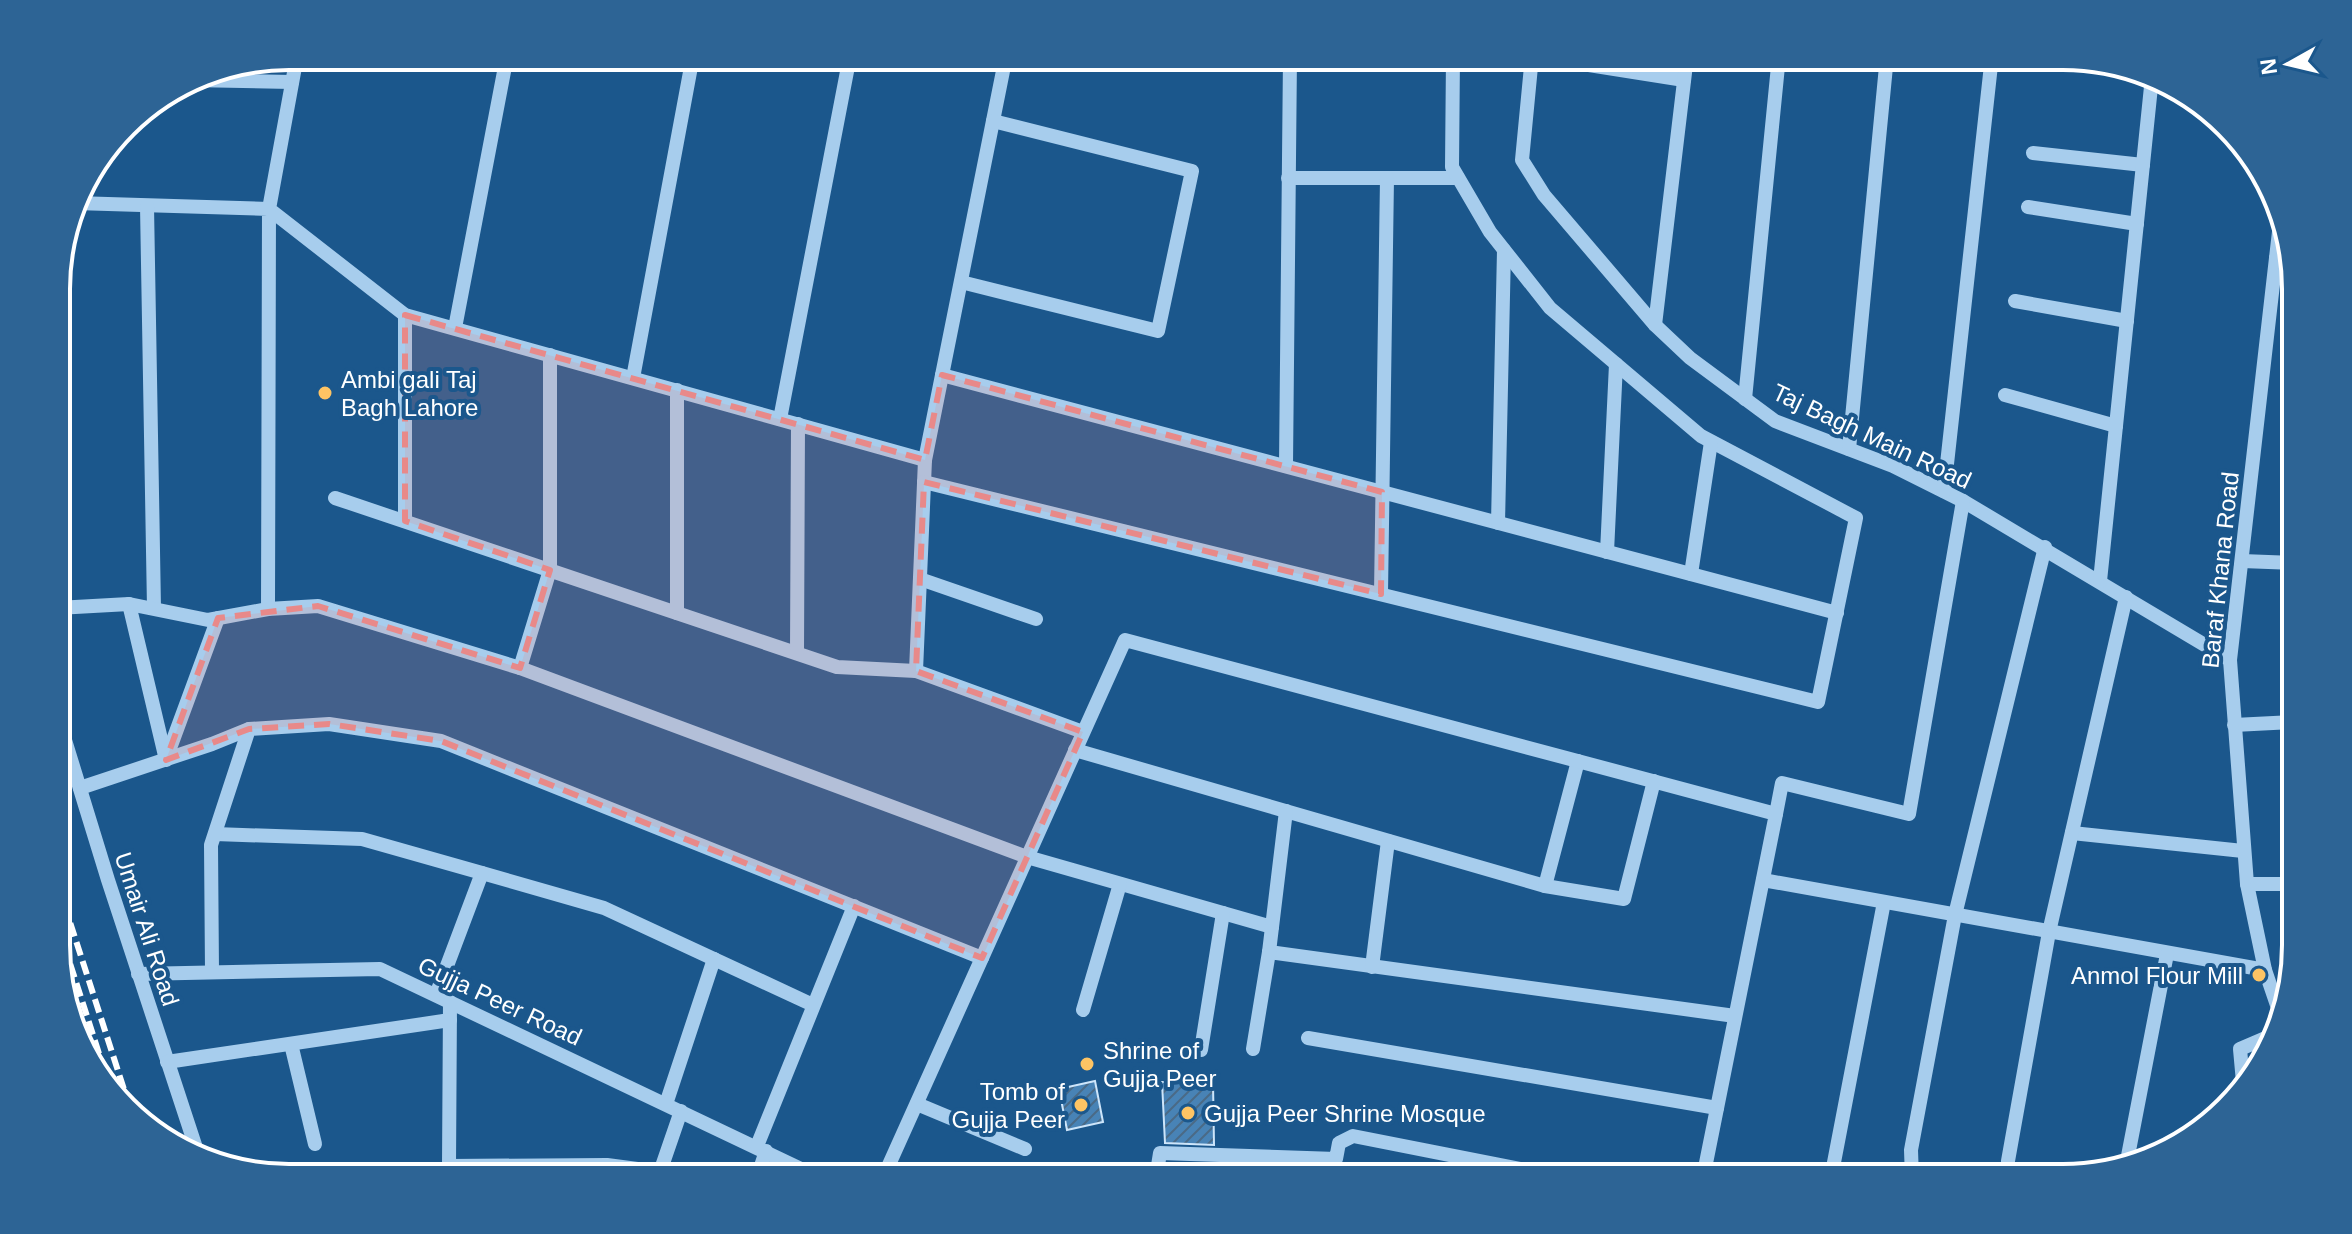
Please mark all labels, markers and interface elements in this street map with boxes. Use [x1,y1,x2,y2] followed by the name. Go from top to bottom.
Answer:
[2248,24,2328,104] north arrow
[2255,57,2282,76] text: N
[341,366,478,421] place label: Ambi gali Taj Bagh Lahore
[1768,378,1976,494] street label: Taj Bagh Main Road
[316,384,334,402] marker: Ambi gali Taj Bagh Lahore
[2196,470,2244,670] street label: Baraf Khana Road
[109,849,185,1009] street label: Umair Ali Road
[414,951,586,1051] street label: Gujja Peer Road
[2071,962,2243,989] place label: Anmol Flour Mill
[2250,966,2268,984] marker: Anmol Flour Mill
[1103,1037,1216,1092] place label: Shrine of Gujja Peer
[1078,1055,1096,1073] marker: Shrine of Gujja Peer
[952,1078,1065,1133] place label: Tomb of Gujja Peer
[1072,1096,1090,1114] marker: Tomb of Gujja Peer
[1204,1100,1485,1127] place label: Gujja Peer Shrine Mosque
[1179,1104,1197,1122] marker: Gujja Peer Shrine Mosque

